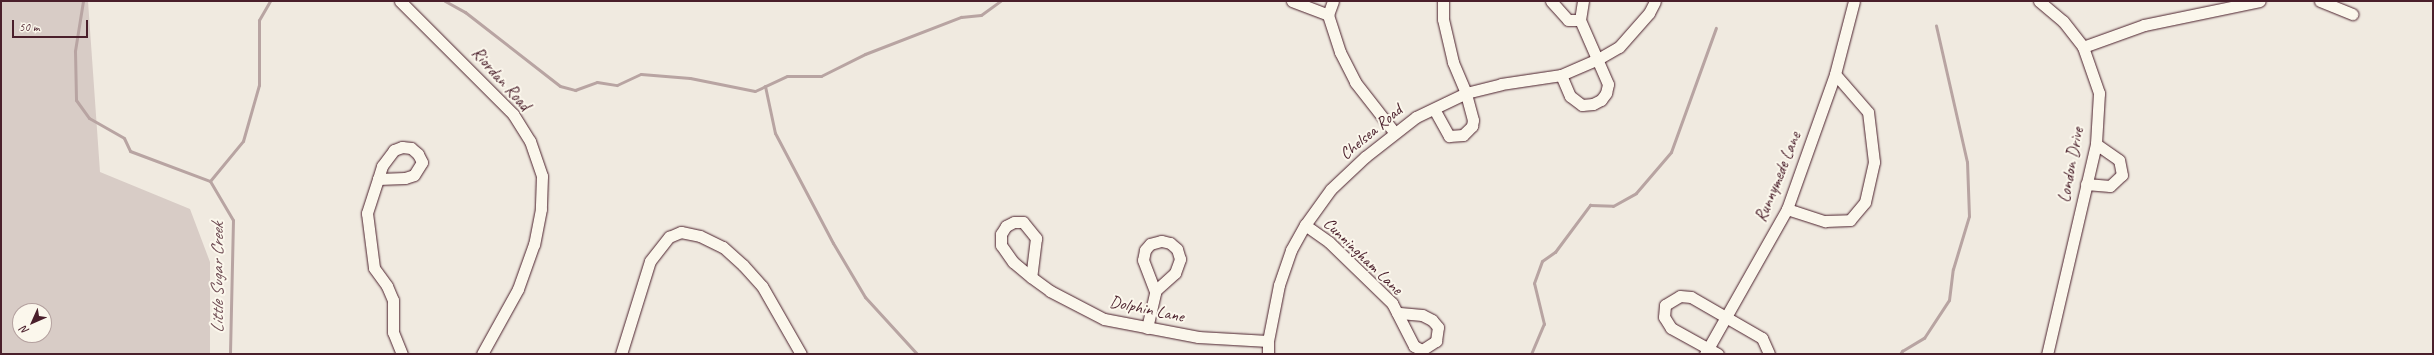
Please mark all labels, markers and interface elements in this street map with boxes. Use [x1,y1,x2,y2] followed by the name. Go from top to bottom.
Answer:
[14,12,90,38] scale bar
[19,19,39,35] text: 50 m
[467,43,535,115] street label: Riordan Road
[1336,100,1406,164] street label: Chelsea Road
[2054,126,2088,204] street label: London Drive
[1751,129,1805,225] street label: Runnymede Lane
[1319,213,1407,299] street label: Cunningham Lane
[206,223,228,333] water label: Little Sugar Creek
[1108,291,1186,327] street label: Dolphin Lane
[12,303,52,343] north arrow
[17,323,32,338] text: N

